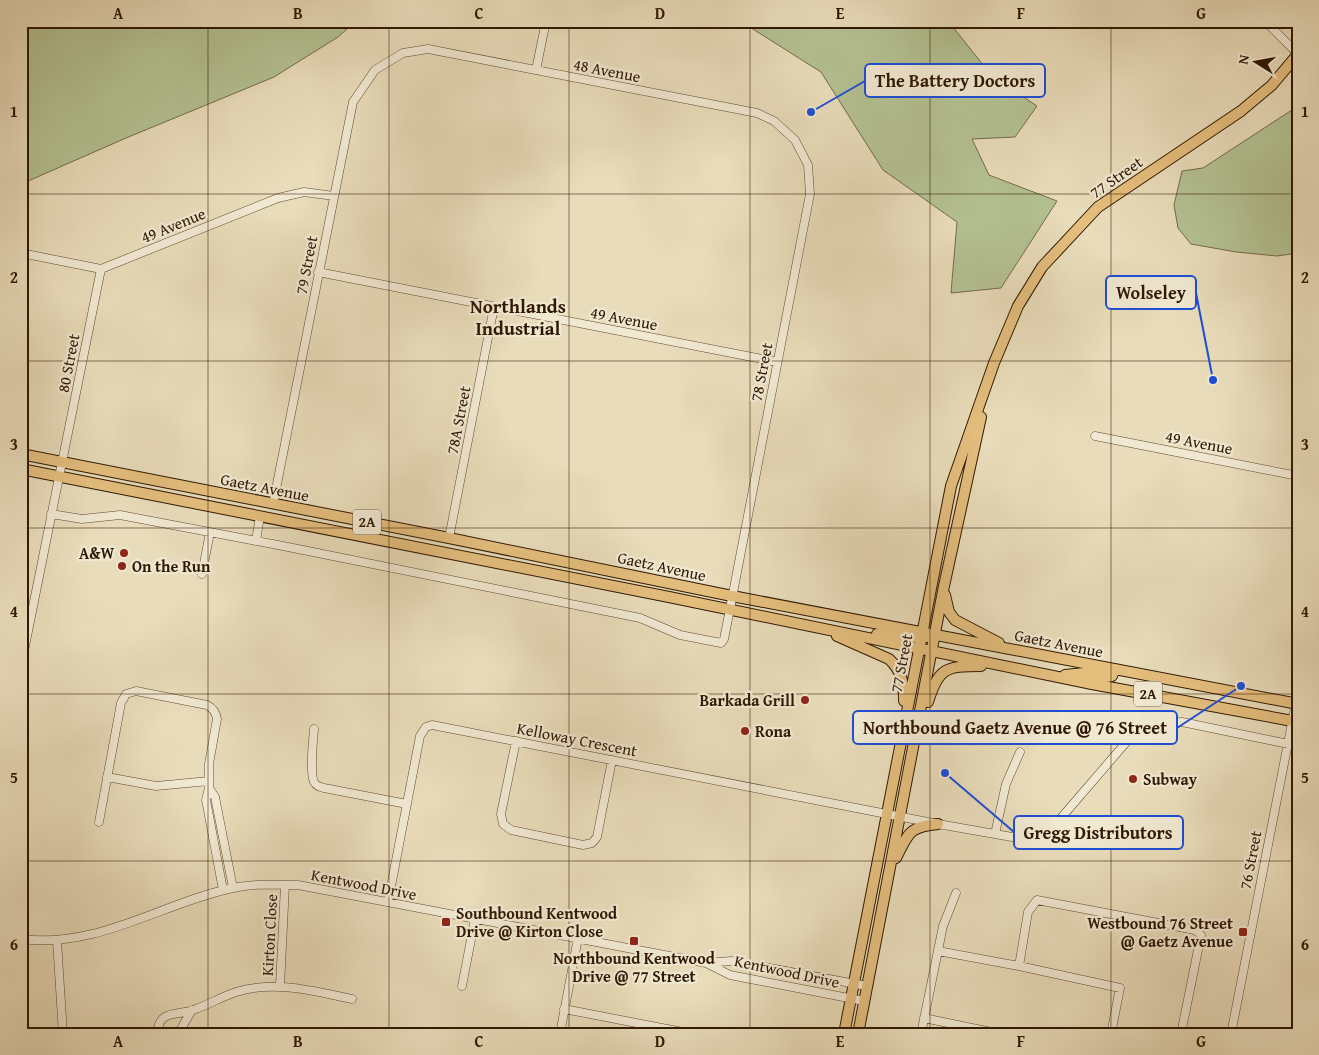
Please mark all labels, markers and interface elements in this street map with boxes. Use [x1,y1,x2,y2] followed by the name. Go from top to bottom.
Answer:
[113,1,124,25] text: A
[293,1,303,25] text: B
[474,1,484,25] text: C
[655,1,665,25] text: D
[836,1,845,25] text: E
[1017,1,1025,25] text: F
[1196,1,1206,25] text: G
[1232,38,1282,88] north arrow
[571,52,643,88] street label: 48 Avenue
[1233,52,1254,66] text: N
[865,64,1045,97] callout: The Battery Doctors
[875,67,1035,94] text: The Battery Doctors
[10,99,18,123] text: 1
[1301,99,1309,123] text: 1
[1085,150,1148,204] street label: 77 Street
[137,201,209,249] street label: 49 Avenue
[289,233,324,296] street label: 79 Street
[10,265,18,289] text: 2
[1301,265,1309,289] text: 2
[1106,276,1196,309] callout: Wolseley
[1116,279,1187,306] text: Wolseley
[470,292,566,342] district label: Northlands Industrial
[588,300,660,336] street label: 49 Avenue
[51,331,86,394] street label: 80 Street
[744,340,779,403] street label: 78 Street
[440,383,476,456] street label: 78A Street
[1163,424,1235,460] street label: 49 Avenue
[10,432,18,456] text: 3
[1301,432,1309,456] text: 3
[219,467,311,507] street label: Gaetz Avenue
[353,510,381,534] road number: 2A
[79,541,114,565] place label: A&W
[616,545,708,587] street label: Gaetz Avenue
[118,547,130,559] marker: A&W
[132,554,211,578] place label: On the Run
[116,560,128,572] marker: On the Run
[10,599,18,623] text: 4
[1301,599,1309,623] text: 4
[1013,623,1105,663] street label: Gaetz Avenue
[884,631,919,694] street label: 77 Street
[1134,682,1162,706] road number: 2A
[699,688,795,712] place label: Barkada Grill
[799,694,811,706] marker: Barkada Grill
[853,711,1177,744] callout: Northbound Gaetz Avenue @ 76 Street
[863,714,1167,741] text: Northbound Gaetz Avenue @ 76 Street
[515,716,640,763] street label: Kelloway Crescent
[755,719,792,743] place label: Rona
[739,725,751,737] marker: Rona
[10,765,18,789] text: 5
[1301,765,1309,789] text: 5
[1143,767,1198,791] place label: Subway
[1127,773,1139,785] marker: Subway
[1014,816,1183,849] callout: Gregg Distributors
[1024,819,1173,846] text: Gregg Distributors
[1233,828,1268,891] street label: 76 Street
[309,862,419,906] street label: Kentwood Drive
[255,893,283,977] street label: Kirton Close
[456,901,618,943] place label: Southbound Kentwood Drive @ Kirton Close
[1087,911,1233,953] place label: Westbound 76 Street @ Gaetz Avenue
[440,916,452,928] marker: Southbound Kentwood Drive @ Kirton Close
[1237,926,1249,938] marker: Westbound 76 Street @ Gaetz Avenue
[10,932,18,956] text: 6
[1301,932,1309,956] text: 6
[628,935,640,947] marker: Northbound Kentwood Drive @ 77 Street
[553,946,716,988] place label: Northbound Kentwood Drive @ 77 Street
[732,948,842,994] street label: Kentwood Drive
[113,1029,124,1053] text: A
[293,1029,303,1053] text: B
[474,1029,484,1053] text: C
[655,1029,665,1053] text: D
[836,1029,845,1053] text: E
[1017,1029,1025,1053] text: F
[1196,1029,1206,1053] text: G

